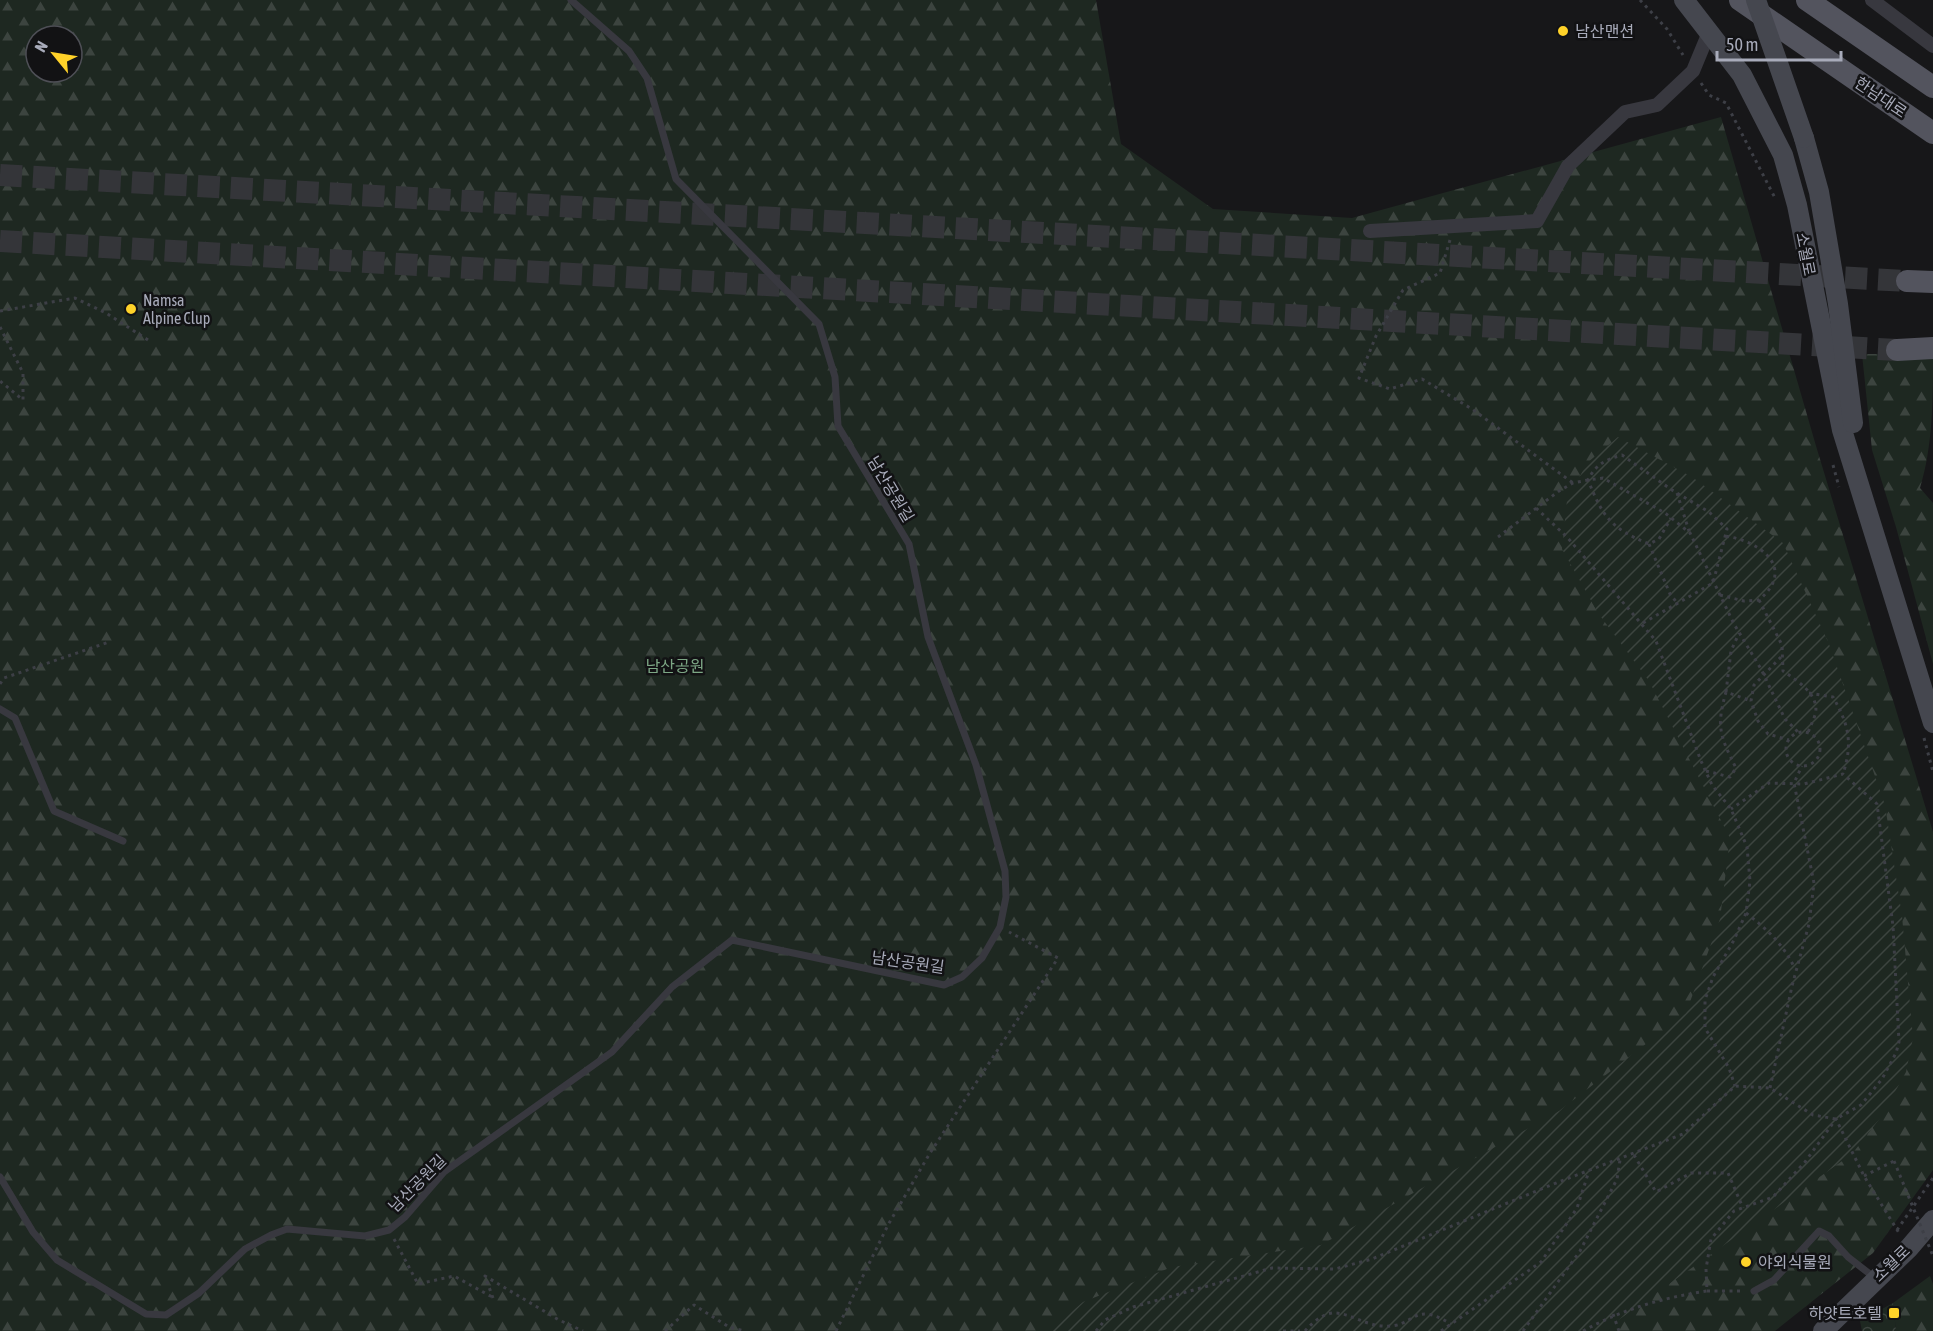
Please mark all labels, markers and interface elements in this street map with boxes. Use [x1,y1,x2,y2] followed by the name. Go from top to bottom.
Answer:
[1575,22,1634,40] place label: 남산맨션
[24,24,84,84] north arrow
[1556,24,1570,38] marker: 남산맨션
[1717,24,1842,62] scale bar
[1726,34,1758,55] text: 50 m
[31,38,51,55] text: N
[1852,73,1911,121] street label: 한남대로
[1793,231,1819,278] street label: 소월로
[143,291,210,328] place label: Namsa Alpine Clup
[124,302,138,316] marker: Namsa Alpine Clup
[864,453,918,525] street label: 남산공원길
[646,657,704,675] park label: 남산공원
[870,948,946,976] street label: 남산공원길
[385,1151,449,1215] street label: 남산공원길
[1869,1241,1913,1285] street label: 소월로
[1758,1253,1832,1271] place label: 야외식물원
[1739,1255,1753,1269] marker: 야외식물원
[1808,1304,1882,1322] place label: 하얏트호텔
[1887,1306,1901,1320] marker: 하얏트호텔

